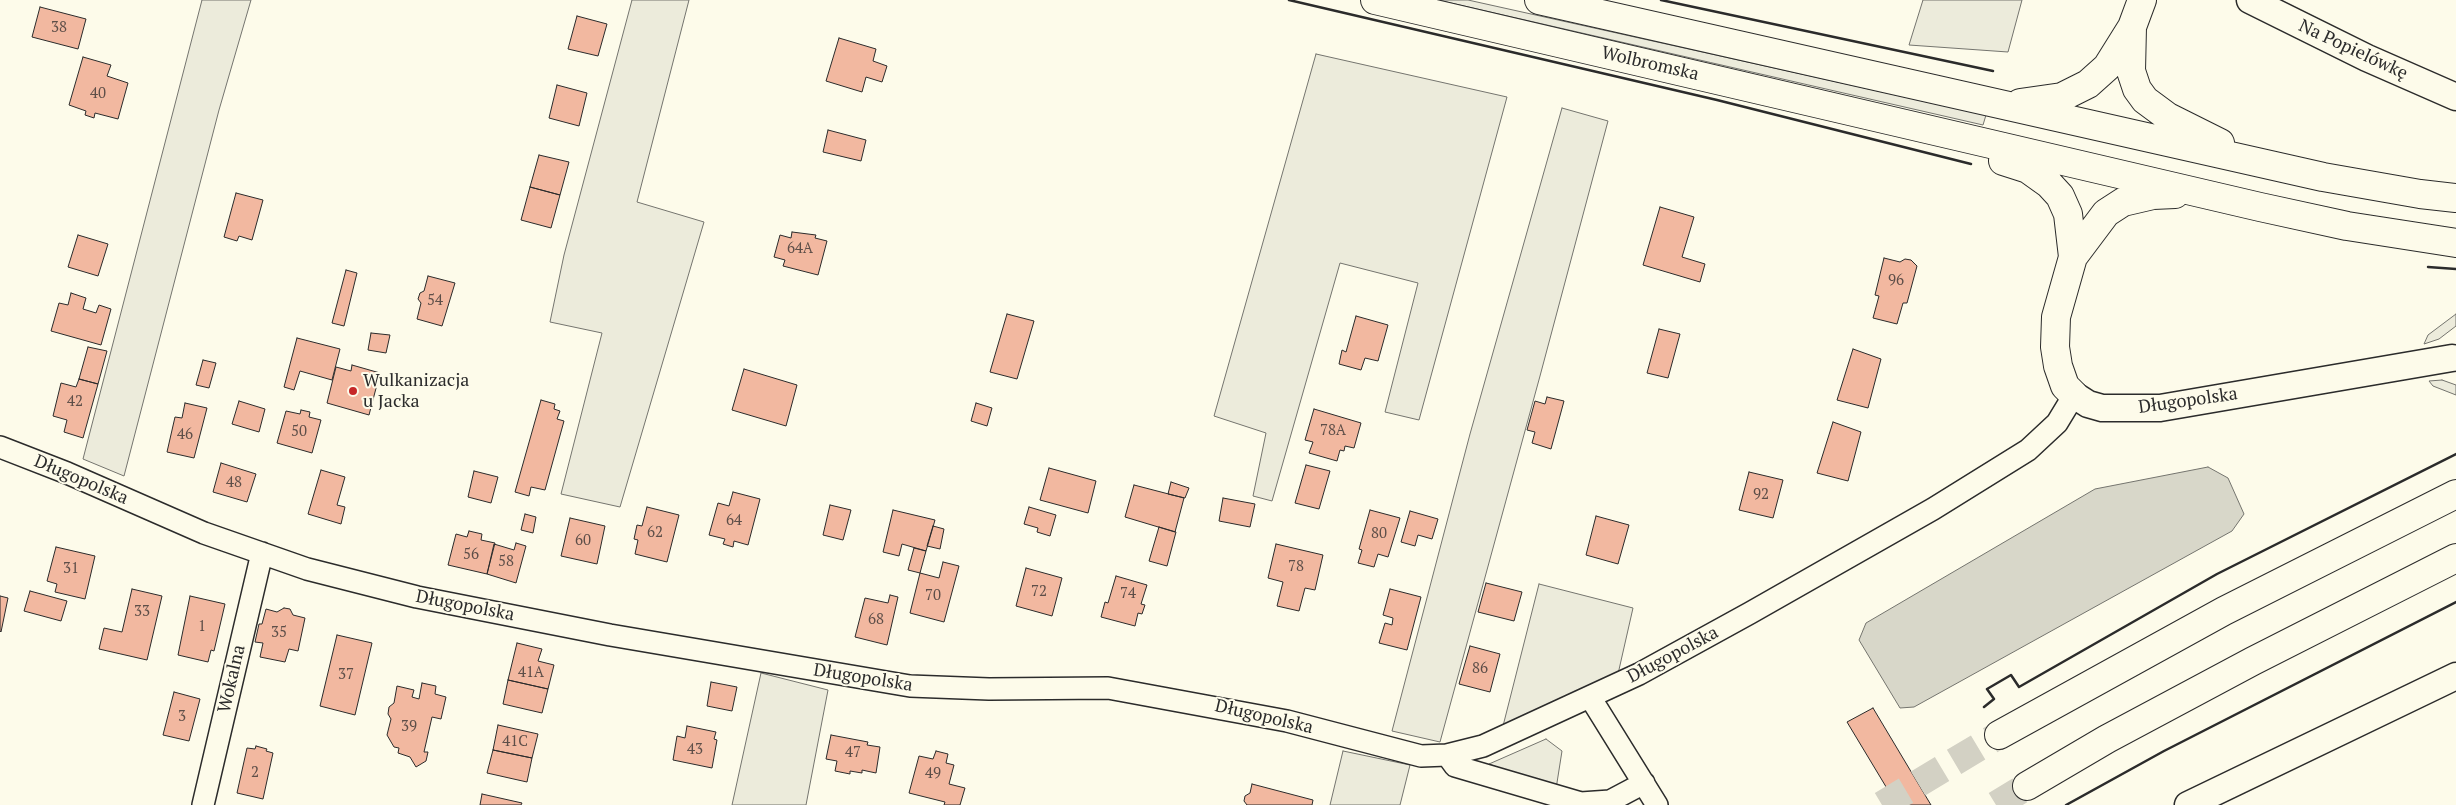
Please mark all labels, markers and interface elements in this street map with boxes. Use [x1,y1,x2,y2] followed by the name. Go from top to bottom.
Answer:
[2295,15,2411,85] street label: Na Popielówkę
[51,19,67,37] house number: 38
[1599,42,1701,86] street label: Wolbromska
[90,85,106,103] house number: 40
[787,240,813,258] house number: 64A
[1888,272,1904,290] house number: 96
[427,292,443,310] house number: 54
[363,370,469,412] place label: Wulkanizacja u Jacka
[2137,383,2239,419] street label: Długopolska
[347,385,359,397] marker: Wulkanizacja u Jacka
[67,393,83,411] house number: 42
[1320,422,1346,440] house number: 78A
[291,423,307,441] house number: 50
[177,426,193,444] house number: 46
[31,451,131,509] street label: Długopolska
[226,474,242,492] house number: 48
[1753,486,1769,504] house number: 92
[726,512,742,530] house number: 64
[647,524,663,542] house number: 62
[1371,525,1387,543] house number: 80
[575,532,591,550] house number: 60
[463,546,479,564] house number: 56
[498,553,514,571] house number: 58
[1288,558,1304,576] house number: 78
[63,560,79,578] house number: 31
[1031,583,1047,601] house number: 72
[1120,585,1136,603] house number: 74
[414,586,516,626] street label: Długopolska
[925,587,941,605] house number: 70
[134,603,150,621] house number: 33
[868,611,884,629] house number: 68
[198,618,206,636] house number: 1
[1624,622,1722,688] street label: Długopolska
[271,624,287,642] house number: 35
[214,643,250,715] street label: Wokalna
[812,660,914,696] street label: Długopolska
[1472,660,1488,678] house number: 86
[518,664,544,682] house number: 41A
[338,666,354,684] house number: 37
[1213,695,1315,739] street label: Długopolska
[178,708,186,726] house number: 3
[401,718,417,736] house number: 39
[502,733,528,751] house number: 41C
[687,741,703,759] house number: 43
[845,744,861,762] house number: 47
[251,764,259,782] house number: 2
[925,765,941,783] house number: 49

